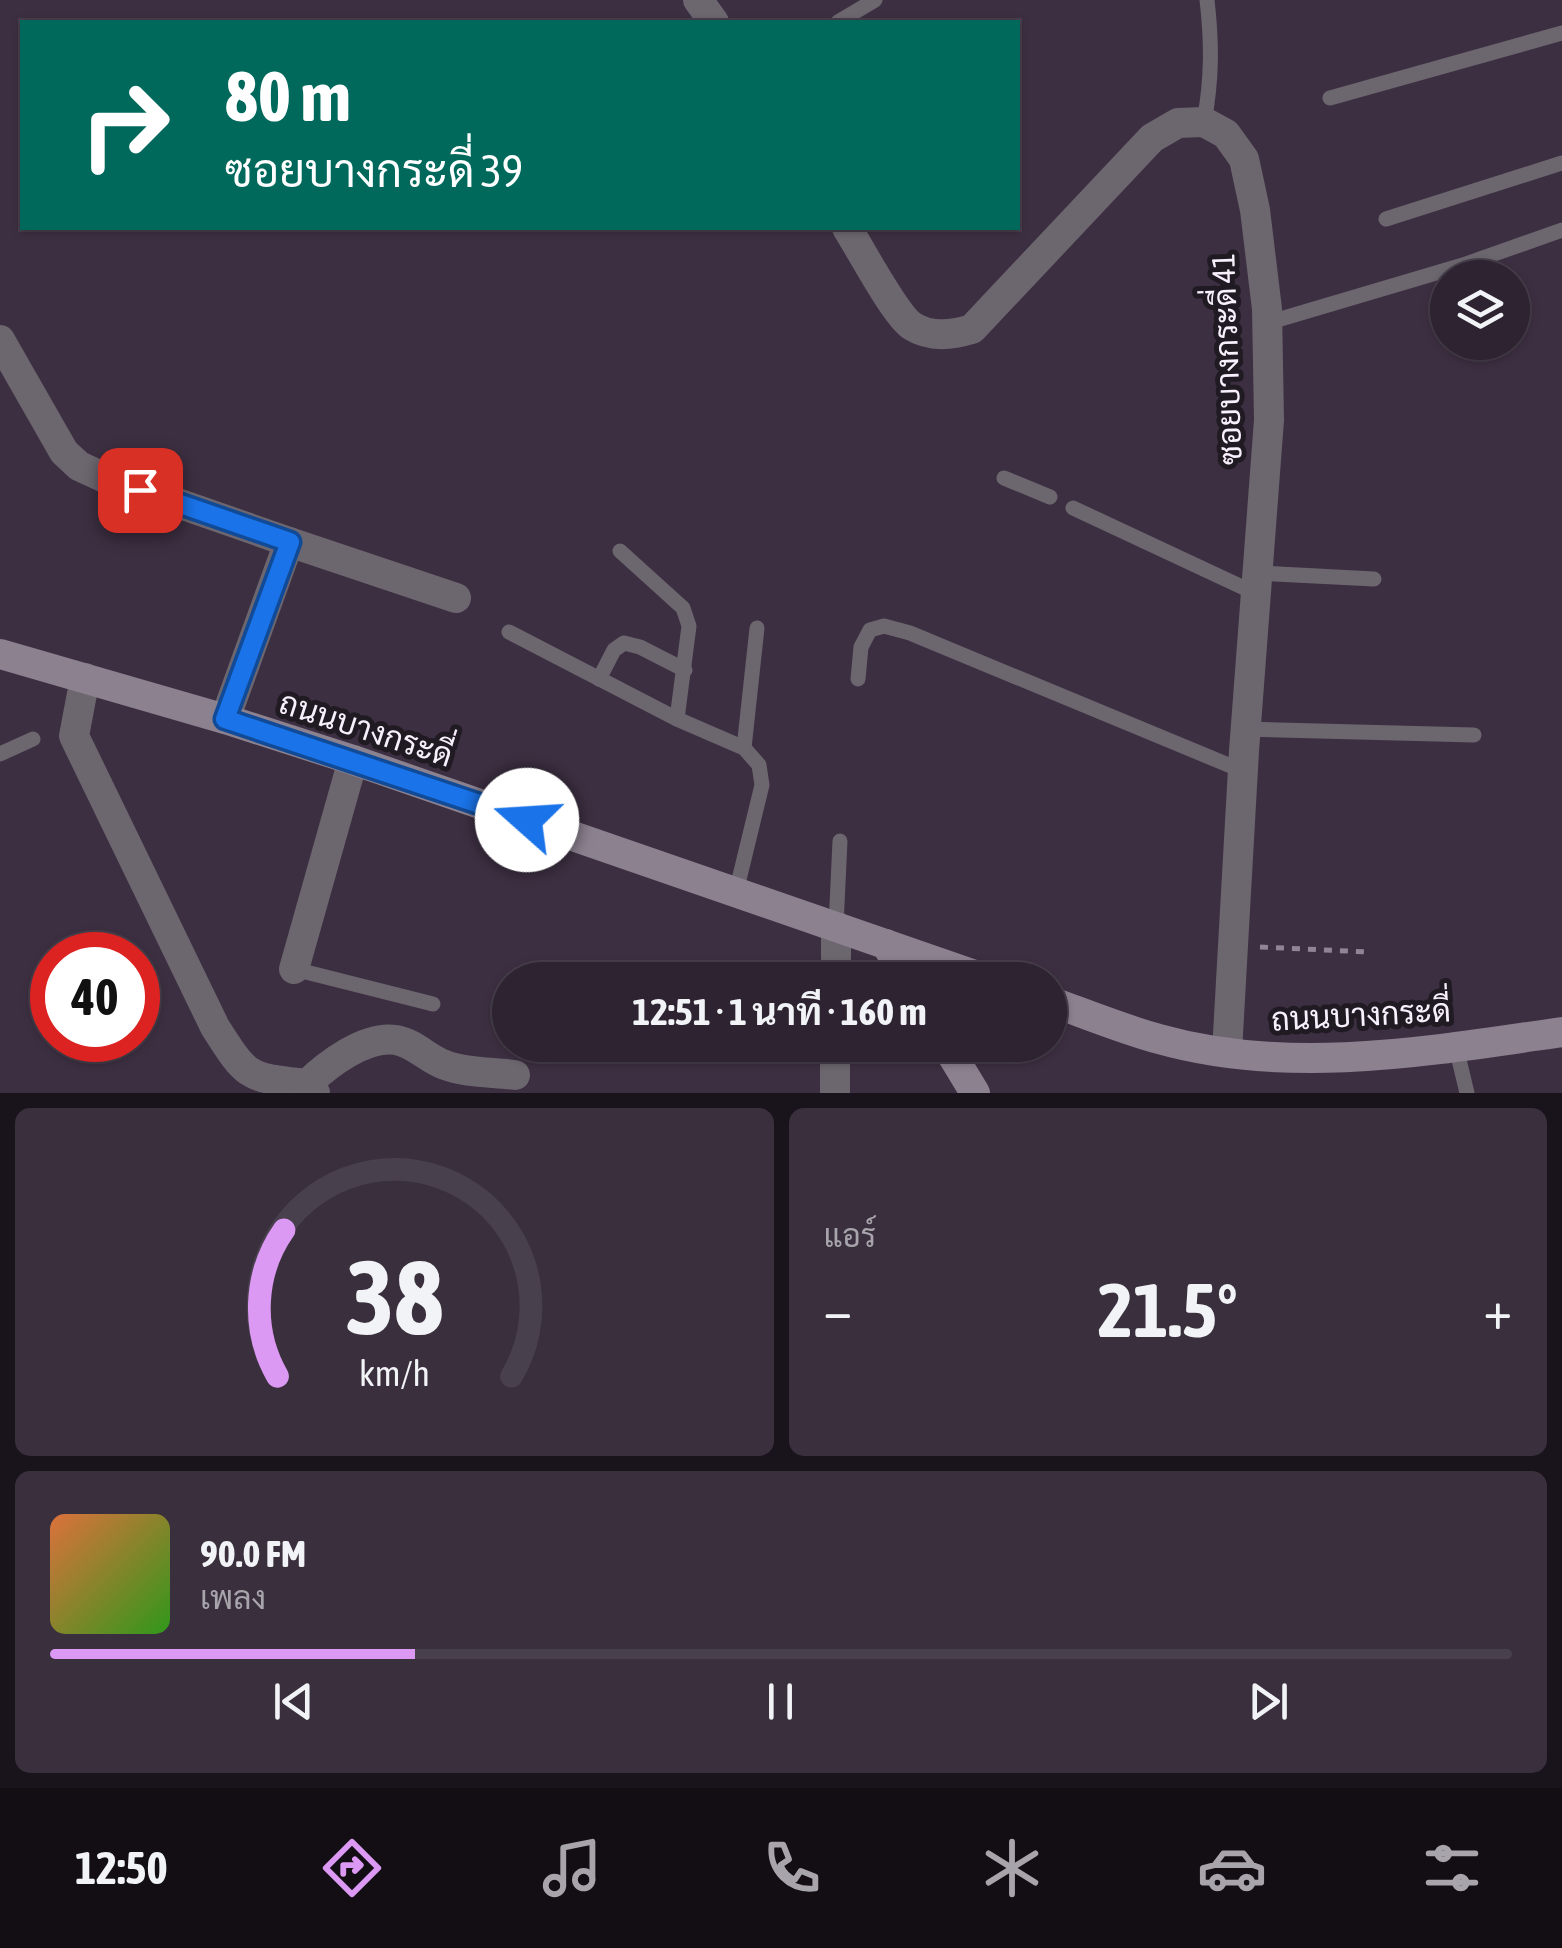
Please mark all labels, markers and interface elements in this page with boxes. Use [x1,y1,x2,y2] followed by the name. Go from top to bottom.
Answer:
[225,56,351,136] text: 80 m
[60,60,190,190] icon: right
[225,145,523,197] text: ซอยบางกระดี่ 39
[1195,252,1249,466] street label: ซอยบางกระดี่ 41
[1430,260,1530,360] map controls
[1430,260,1530,360] button: layers
[98,448,183,533] pin
[113,463,168,518] icon: arrive
[275,675,460,774] street label: ถนนบางกระดี่
[475,768,579,872] position arrow
[30,932,160,1062] speed limit sign: 40
[1270,982,1452,1038] street label: ถนนบางกระดี่
[632,990,927,1033] text: 12:51 · 1 นาที · 160 m
[824,1217,876,1254] text: แอร์
[345,1237,443,1356] text: 38
[1098,1267,1238,1353] text: 21.5°
[824,1278,852,1341] text: −
[1483,1278,1512,1341] text: +
[359,1353,430,1394] text: km/h
[200,1532,306,1575] text: 90.0 FM
[200,1579,266,1616] text: เพลง
[266,1674,321,1729] icon: previous
[753,1674,808,1729] icon: pause
[1241,1674,1296,1729] icon: next
[317,1833,387,1903] icon: directions
[537,1833,607,1903] icon: music
[757,1833,827,1903] icon: phone
[977,1833,1047,1903] icon: climate
[1197,1833,1267,1903] icon: car
[1417,1833,1487,1903] icon: filters
[75,1842,168,1894] text: 12:50

